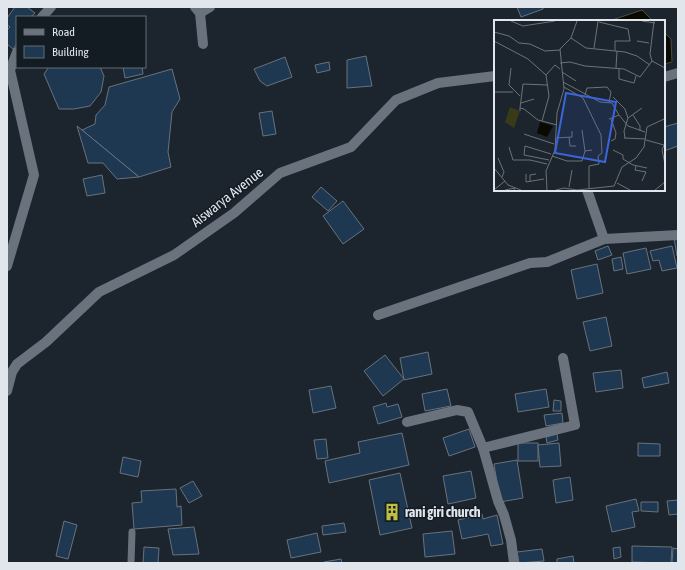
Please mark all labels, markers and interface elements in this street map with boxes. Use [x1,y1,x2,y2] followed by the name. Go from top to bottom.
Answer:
[16,16,146,68] legend
[494,20,665,191] inset map
[52,25,75,39] text: Road
[52,45,90,59] text: Building
[188,164,266,230] street label: Aiswarya Avenue
[382,502,402,522] building icon: rani giri church
[405,504,481,520] place label: rani giri church

